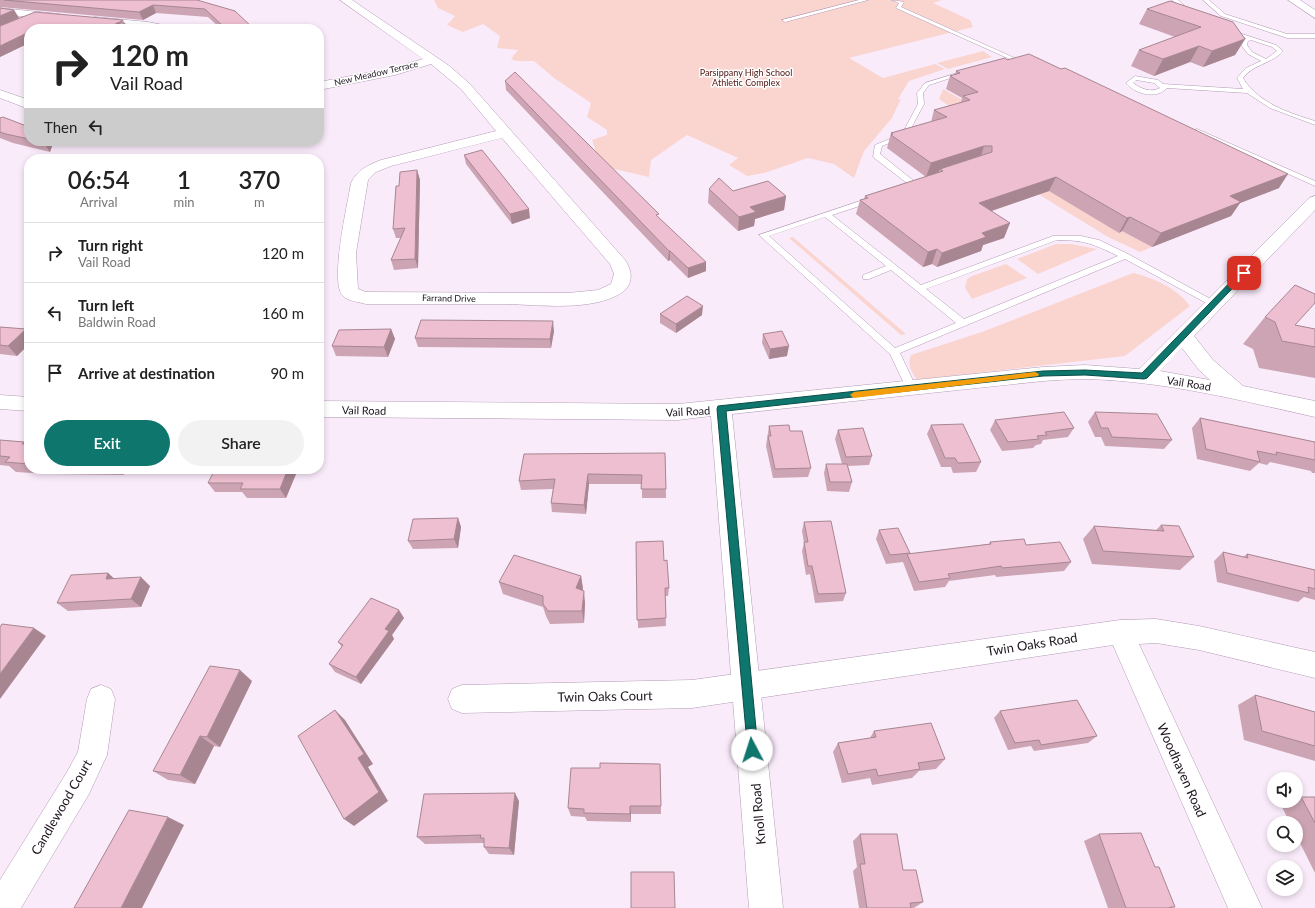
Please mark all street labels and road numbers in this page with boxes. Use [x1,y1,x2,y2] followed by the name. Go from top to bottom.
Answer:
[333,58,419,88] street label: New Meadow Terrace
[422,292,476,304] street label: Farrand Drive
[1166,373,1212,393] street label: Vail Road
[342,403,386,417] street label: Vail Road
[665,403,711,419] street label: Vail Road
[986,629,1078,659] street label: Twin Oaks Road
[557,687,653,705] street label: Twin Oaks Court
[1154,721,1210,819] street label: Woodhaven Road
[27,756,95,858] street label: Candlewood Court
[747,783,769,845] street label: Knoll Road

